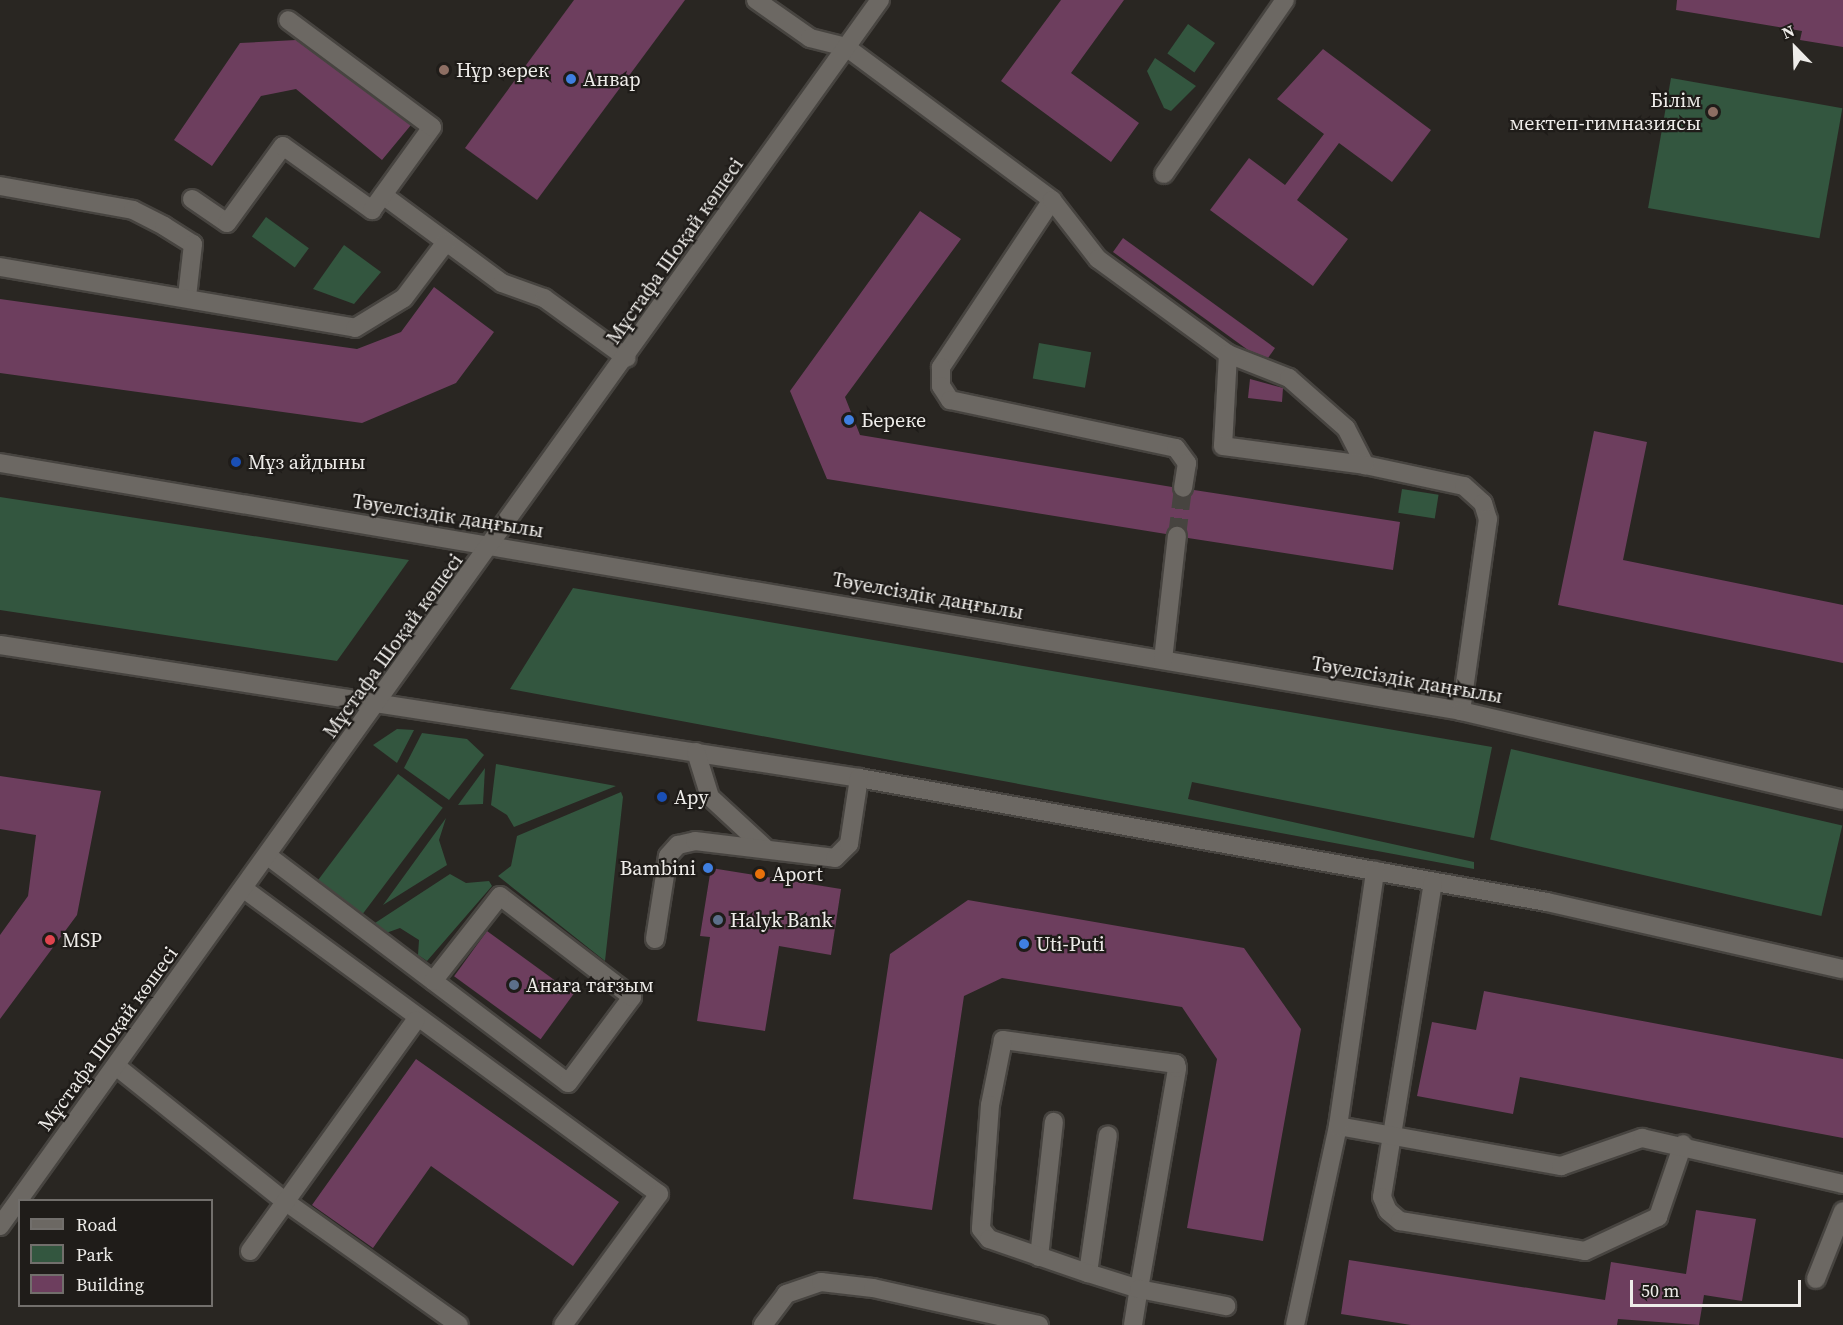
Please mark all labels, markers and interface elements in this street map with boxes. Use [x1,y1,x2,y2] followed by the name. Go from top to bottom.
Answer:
[1765,18,1825,78] north arrow
[1778,19,1798,44] text: N
[456,58,549,82] place label: Нұр зерек
[437,63,451,77] marker: Нұр зерек
[583,67,641,91] place label: Анвар
[564,72,578,86] marker: Анвар
[1510,88,1701,135] place label: Білім мектеп-гимназиясы
[1706,105,1720,119] marker: Білім мектеп-гимназиясы
[602,153,748,349] street label: Мұстафа Шоқай көшесі
[861,408,926,432] place label: Береке
[842,413,856,427] marker: Береке
[248,450,366,474] place label: Мұз айдыны
[229,455,243,469] marker: Мұз айдыны
[351,489,545,543] street label: Тәуелсіздік даңғылы
[318,549,468,743] street label: Мұстафа Шоқай көшесі
[831,567,1025,625] street label: Тәуелсіздік даңғылы
[1310,651,1504,709] street label: Тәуелсіздік даңғылы
[674,785,708,809] place label: Ару
[655,790,669,804] marker: Ару
[620,856,696,880] place label: Bambini
[701,861,715,875] marker: Bambini
[772,862,823,886] place label: Aport
[753,867,767,881] marker: Aport
[730,908,832,932] place label: Halyk Bank
[711,913,725,927] marker: Halyk Bank
[62,928,102,952] place label: MSP
[1036,932,1105,956] place label: Uti-Puti
[43,933,57,947] marker: MSP
[1017,937,1031,951] marker: Uti-Puti
[33,942,183,1136] street label: Мұстафа Шоқай көшесі
[526,973,654,997] place label: Анаға тағзым
[507,978,521,992] marker: Анаға тағзым
[18,1199,213,1307] legend
[76,1212,117,1237] text: Road
[76,1242,113,1267] text: Park
[1633,1268,1804,1306] scale bar
[76,1272,144,1297] text: Building
[1641,1278,1679,1303] text: 50 m

